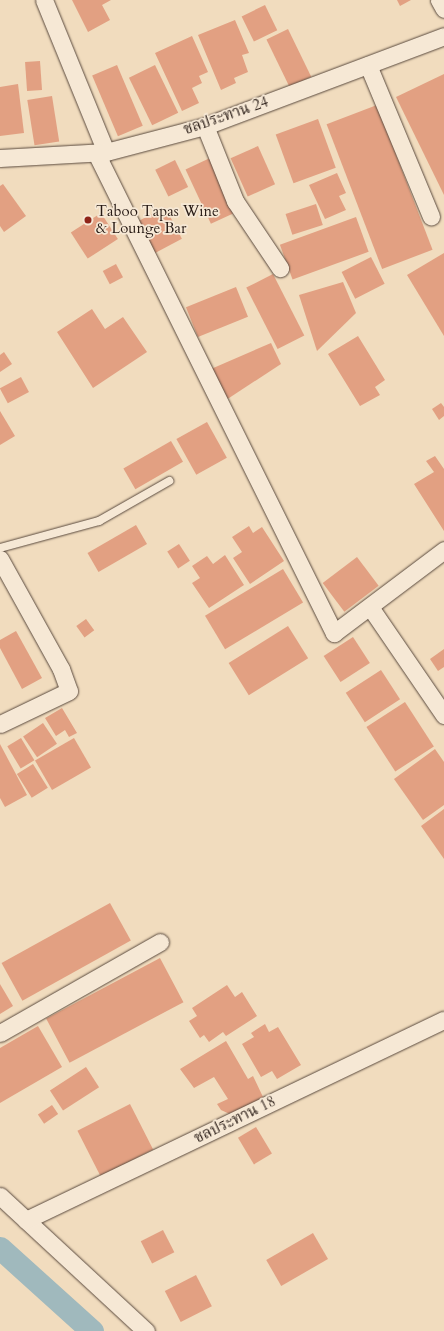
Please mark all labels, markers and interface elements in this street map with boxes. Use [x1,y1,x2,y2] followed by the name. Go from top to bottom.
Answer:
[181,93,271,139] street label: ชลประทาน 24
[96,202,219,237] place label: Taboo Tapas Wine & Lounge Bar
[83,215,93,225] marker: Taboo Tapas Wine & Lounge Bar
[191,1093,279,1147] street label: ชลประทาน 18

